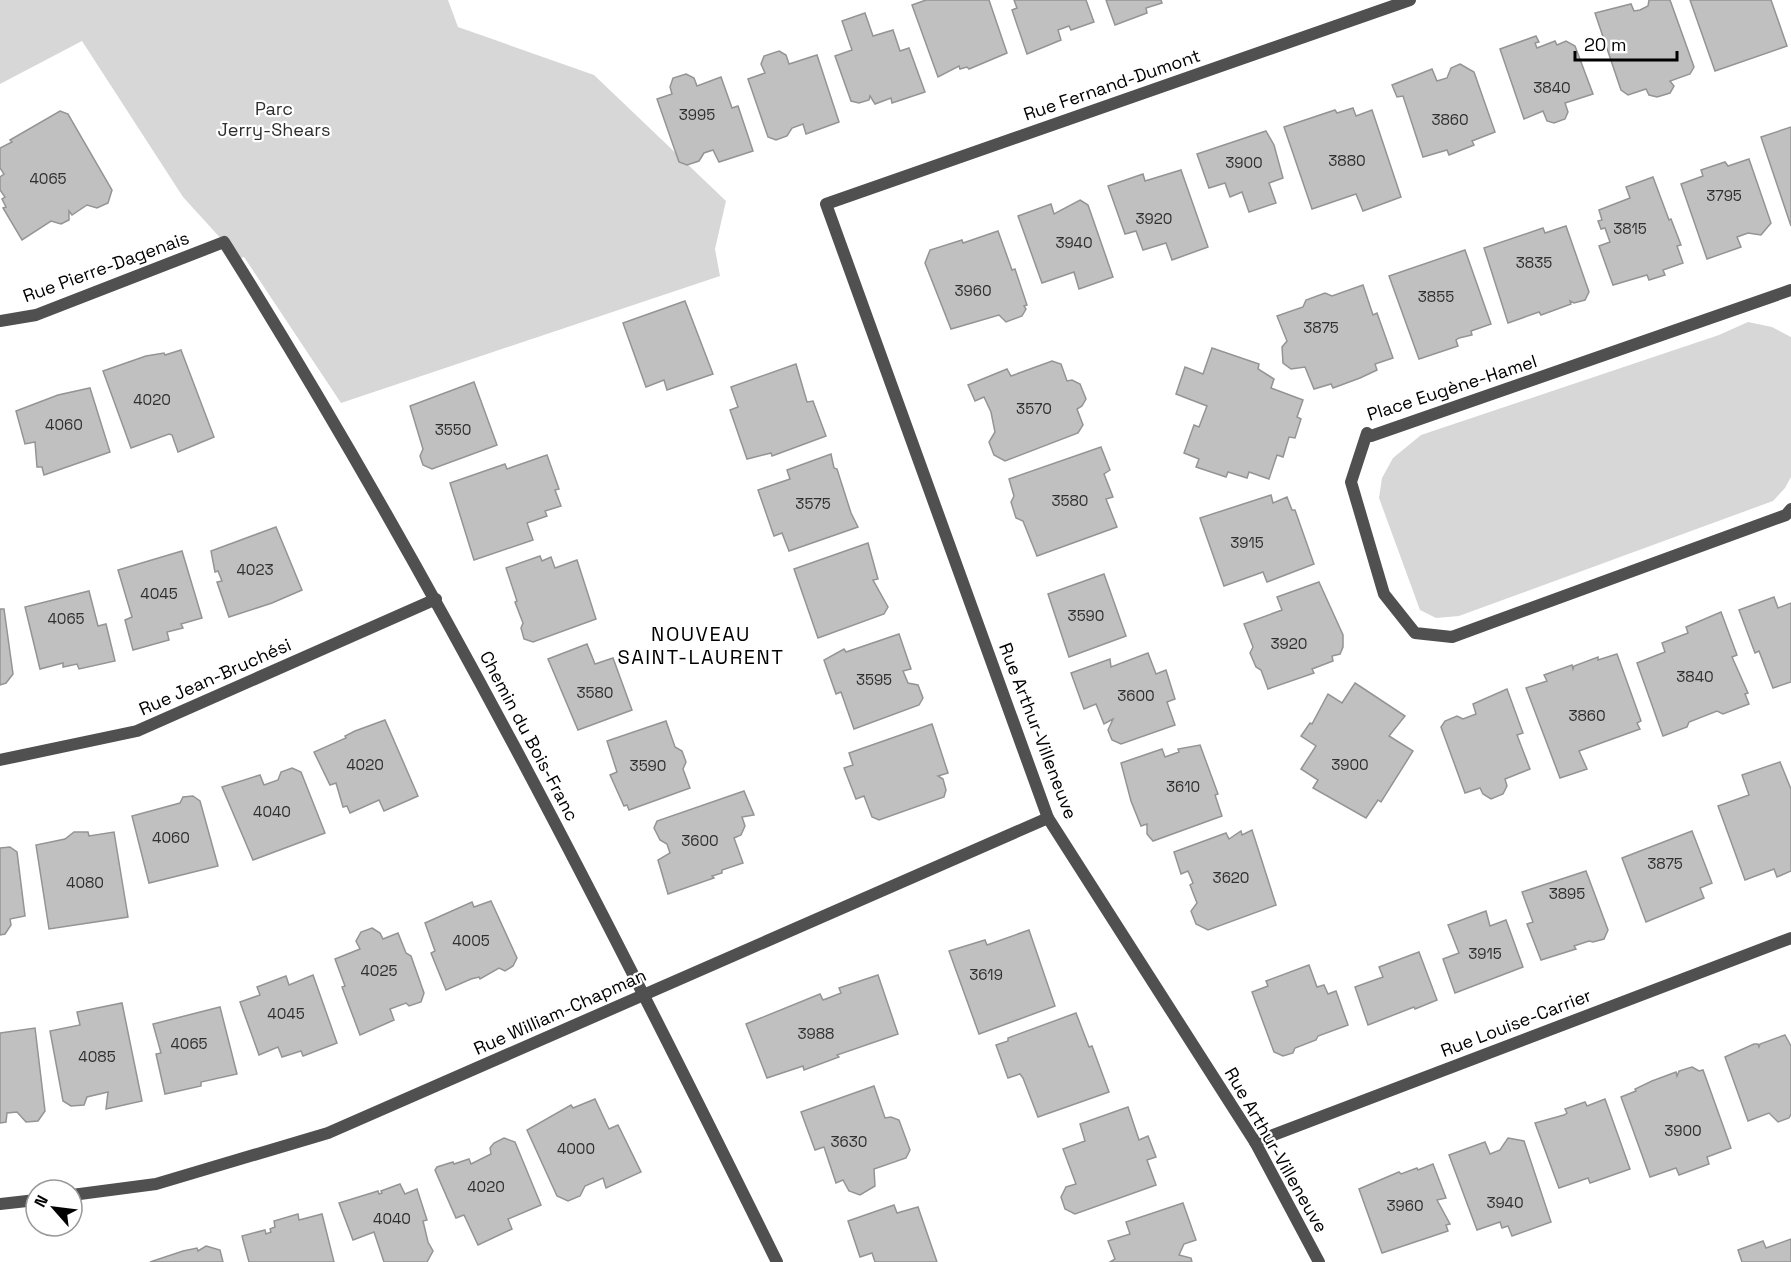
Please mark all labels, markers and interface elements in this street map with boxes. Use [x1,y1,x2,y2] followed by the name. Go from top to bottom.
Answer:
[1575,24,1677,62] scale bar
[1584,33,1627,56] text: 20 m
[1020,43,1203,126] street label: Rue Fernand-Dumont
[1533,78,1571,97] house number: 3840
[218,97,330,141] park label: Parc Jerry-Shears
[679,105,715,124] house number: 3995
[1431,110,1469,129] house number: 3860
[1328,151,1366,170] house number: 3880
[1225,153,1263,172] house number: 3900
[29,169,67,188] house number: 4065
[1706,186,1742,205] house number: 3795
[1136,209,1172,228] house number: 3920
[1613,219,1647,238] house number: 3815
[20,226,192,307] street label: Rue Pierre-Dagenais
[1055,233,1093,252] house number: 3940
[1516,253,1552,272] house number: 3835
[954,281,992,300] house number: 3960
[1418,287,1454,306] house number: 3855
[1303,318,1339,337] house number: 3875
[1364,349,1540,426] street label: Place Eugène-Hamel
[133,390,171,409] house number: 4020
[1016,399,1052,418] house number: 3570
[45,415,83,434] house number: 4060
[435,420,471,439] house number: 3550
[1051,491,1089,510] house number: 3580
[795,494,831,513] house number: 3575
[1230,533,1264,552] house number: 3915
[236,560,274,579] house number: 4023
[140,584,178,603] house number: 4045
[1068,606,1104,625] house number: 3590
[47,609,85,628] house number: 4065
[617,621,785,670] district label: NOUVEAU SAINT-LAURENT
[135,633,294,720] street label: Rue Jean-Bruchési
[1271,634,1307,653] house number: 3920
[994,639,1083,822] street label: Rue Arthur-Villeneuve
[475,647,584,825] street label: Chemin du Bois-Franc
[1676,667,1714,686] house number: 3840
[856,670,892,689] house number: 3595
[576,683,614,702] house number: 3580
[1117,686,1155,705] house number: 3600
[1568,706,1606,725] house number: 3860
[346,755,384,774] house number: 4020
[1331,755,1369,774] house number: 3900
[630,756,666,775] house number: 3590
[1166,777,1200,796] house number: 3610
[253,802,291,821] house number: 4040
[152,828,190,847] house number: 4060
[681,831,719,850] house number: 3600
[1647,854,1683,873] house number: 3875
[1213,868,1249,887] house number: 3620
[66,873,104,892] house number: 4080
[1549,884,1585,903] house number: 3895
[452,931,490,950] house number: 4005
[1468,944,1502,963] house number: 3915
[360,961,398,980] house number: 4025
[470,963,650,1060] street label: Rue William-Chapman
[969,965,1003,984] house number: 3619
[1437,983,1595,1062] street label: Rue Louise-Carrier
[267,1004,305,1023] house number: 4045
[798,1024,834,1043] house number: 3988
[170,1034,208,1053] house number: 4065
[78,1047,116,1066] house number: 4085
[1220,1063,1333,1237] street label: Rue Arthur-Villeneuve
[1664,1121,1702,1140] house number: 3900
[831,1132,867,1151] house number: 3630
[557,1139,595,1158] house number: 4000
[467,1177,505,1196] house number: 4020
[24,1178,84,1238] north arrow
[29,1192,53,1211] text: N
[1486,1193,1524,1212] house number: 3940
[1386,1196,1424,1215] house number: 3960
[373,1209,411,1228] house number: 4040

